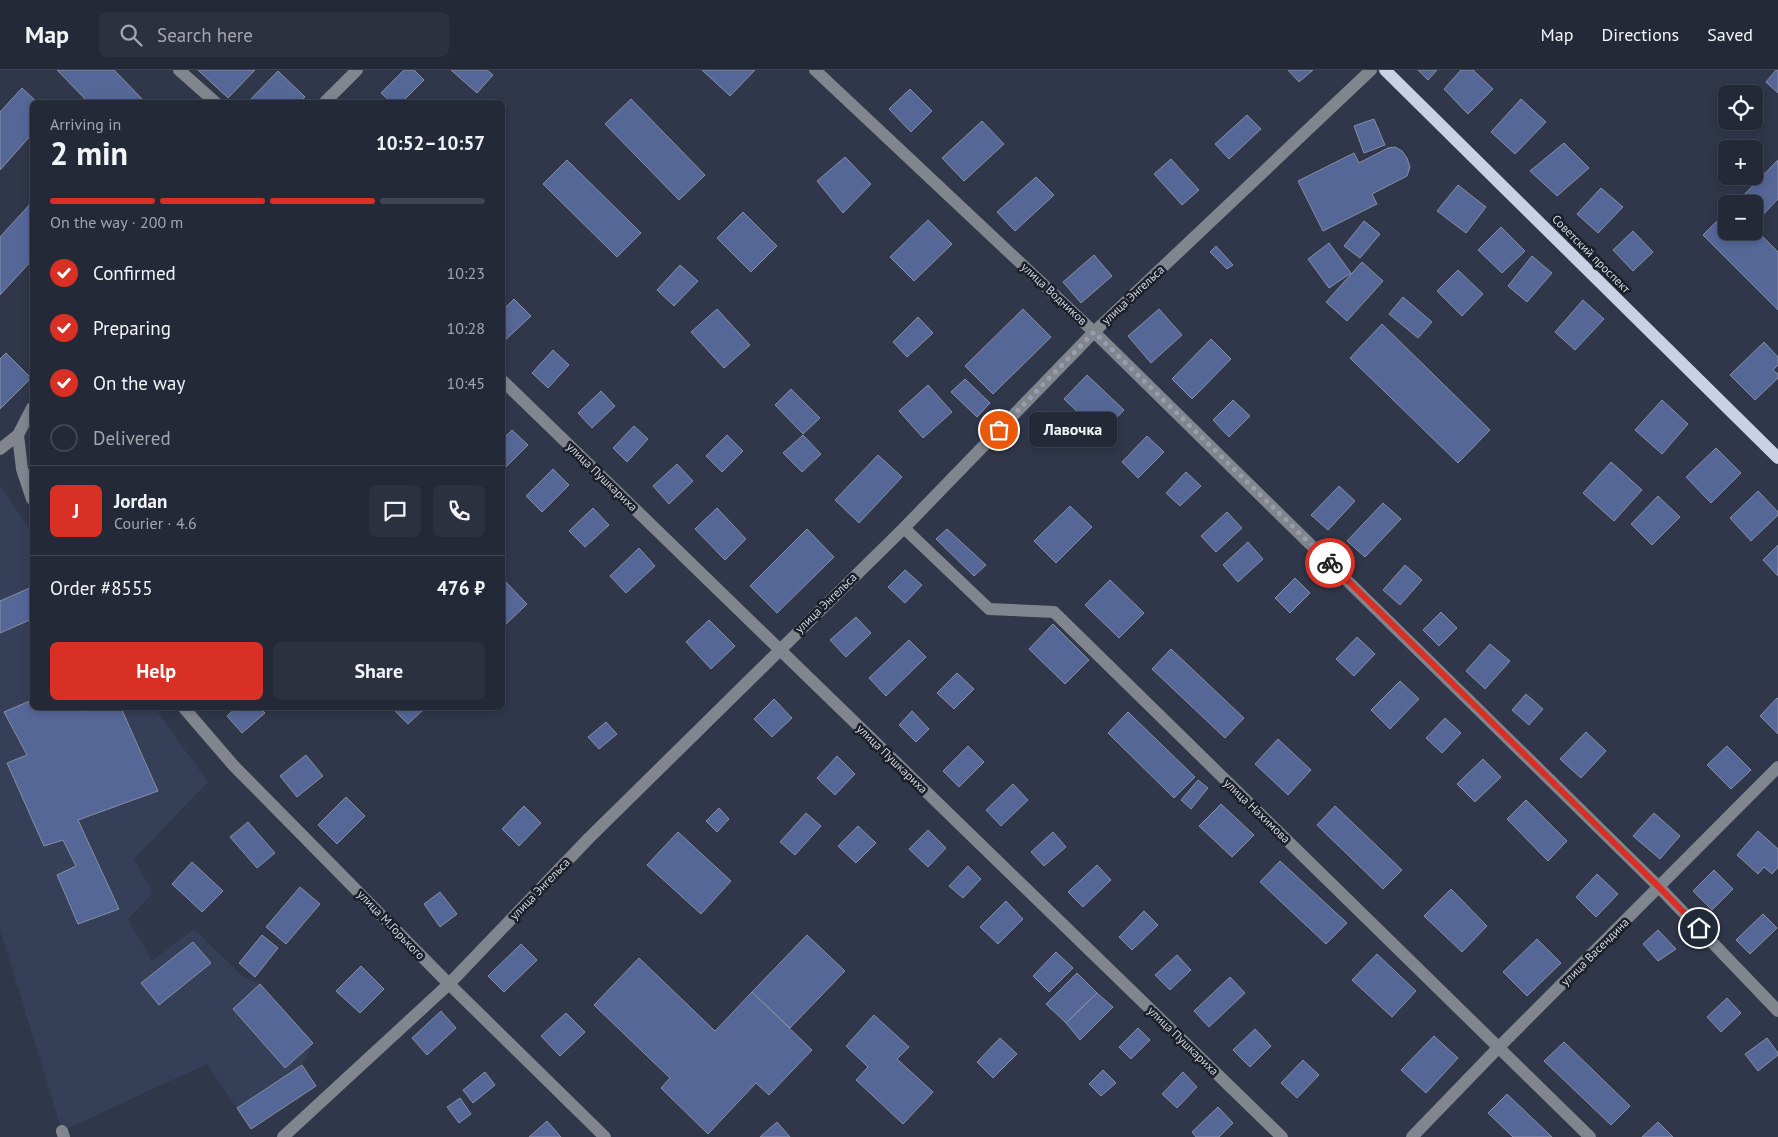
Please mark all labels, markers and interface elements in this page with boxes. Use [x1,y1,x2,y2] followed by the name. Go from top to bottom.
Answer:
[99,12,449,57] search box
[25,19,69,50] text: Map
[117,21,145,49] icon: search
[157,23,253,47] text: Search here
[1541,23,1573,46] text: Map
[1601,23,1679,46] text: Directions
[1707,23,1753,46] text: Saved
[1718,85,1763,240] map controls
[1718,85,1763,130] button: locate
[50,114,121,134] text: Arriving in
[376,131,485,155] text: 10:52–10:57
[50,132,128,174] text: 2 min
[1718,140,1763,185] button: +
[1718,195,1763,240] button: −
[1549,211,1634,296] street label: Советский проспект
[50,212,183,232] text: On the way · 200 m
[50,259,78,287] icon: check
[1018,259,1090,328] street label: улица Водников
[93,261,176,285] text: Confirmed
[1098,262,1167,327] street label: улица Энгельса
[447,263,485,283] text: 10:23
[50,314,78,342] icon: check
[93,316,171,340] text: Preparing
[447,318,485,338] text: 10:28
[50,369,78,397] icon: check
[93,371,185,395] text: On the way
[447,373,485,393] text: 10:45
[978,409,1020,451] pin
[1029,412,1116,448] callout: Лавочка
[985,416,1013,444] icon: bag
[1044,419,1102,439] text: Лавочка
[93,426,171,450] text: Delivered
[564,439,641,514] street label: улица Пушкариха
[369,485,421,537] button: chat
[433,485,485,537] button: phone
[114,489,167,513] text: Jordan
[73,499,79,523] text: J
[114,513,197,533] text: Courier · 4.6
[1305,538,1355,588] courier
[1316,549,1344,577] icon: bike
[792,569,860,636] street label: улица Энгельса
[50,576,153,600] text: Order #8555
[437,576,485,600] text: 476 ₽
[50,642,263,700] button: Help
[273,642,485,700] button: Share
[854,721,931,796] street label: улица Пушкариха
[1221,775,1294,846] street label: улица Нахимова
[506,855,573,923] street label: улица Энгельса
[354,887,428,963] street label: улица М.Горького
[1678,907,1720,949] pin
[1685,914,1713,942] icon: home
[1558,915,1632,989] street label: улица Васендина
[1145,1003,1222,1078] street label: улица Пушкариха

